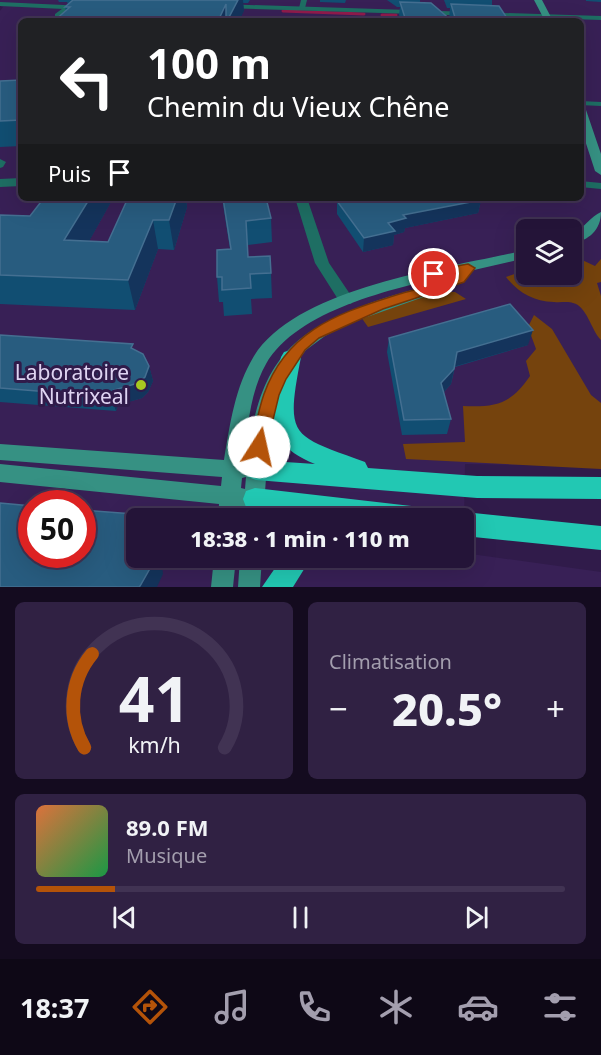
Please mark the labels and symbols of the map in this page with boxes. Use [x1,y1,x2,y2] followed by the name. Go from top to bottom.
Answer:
[408,248,459,299] pin
[15,358,129,410] place label: Laboratoire Nutrixeal
[134,378,148,392] marker: Laboratoire Nutrixeal
[227,415,291,479] position arrow
[18,490,96,568] speed limit sign: 50

